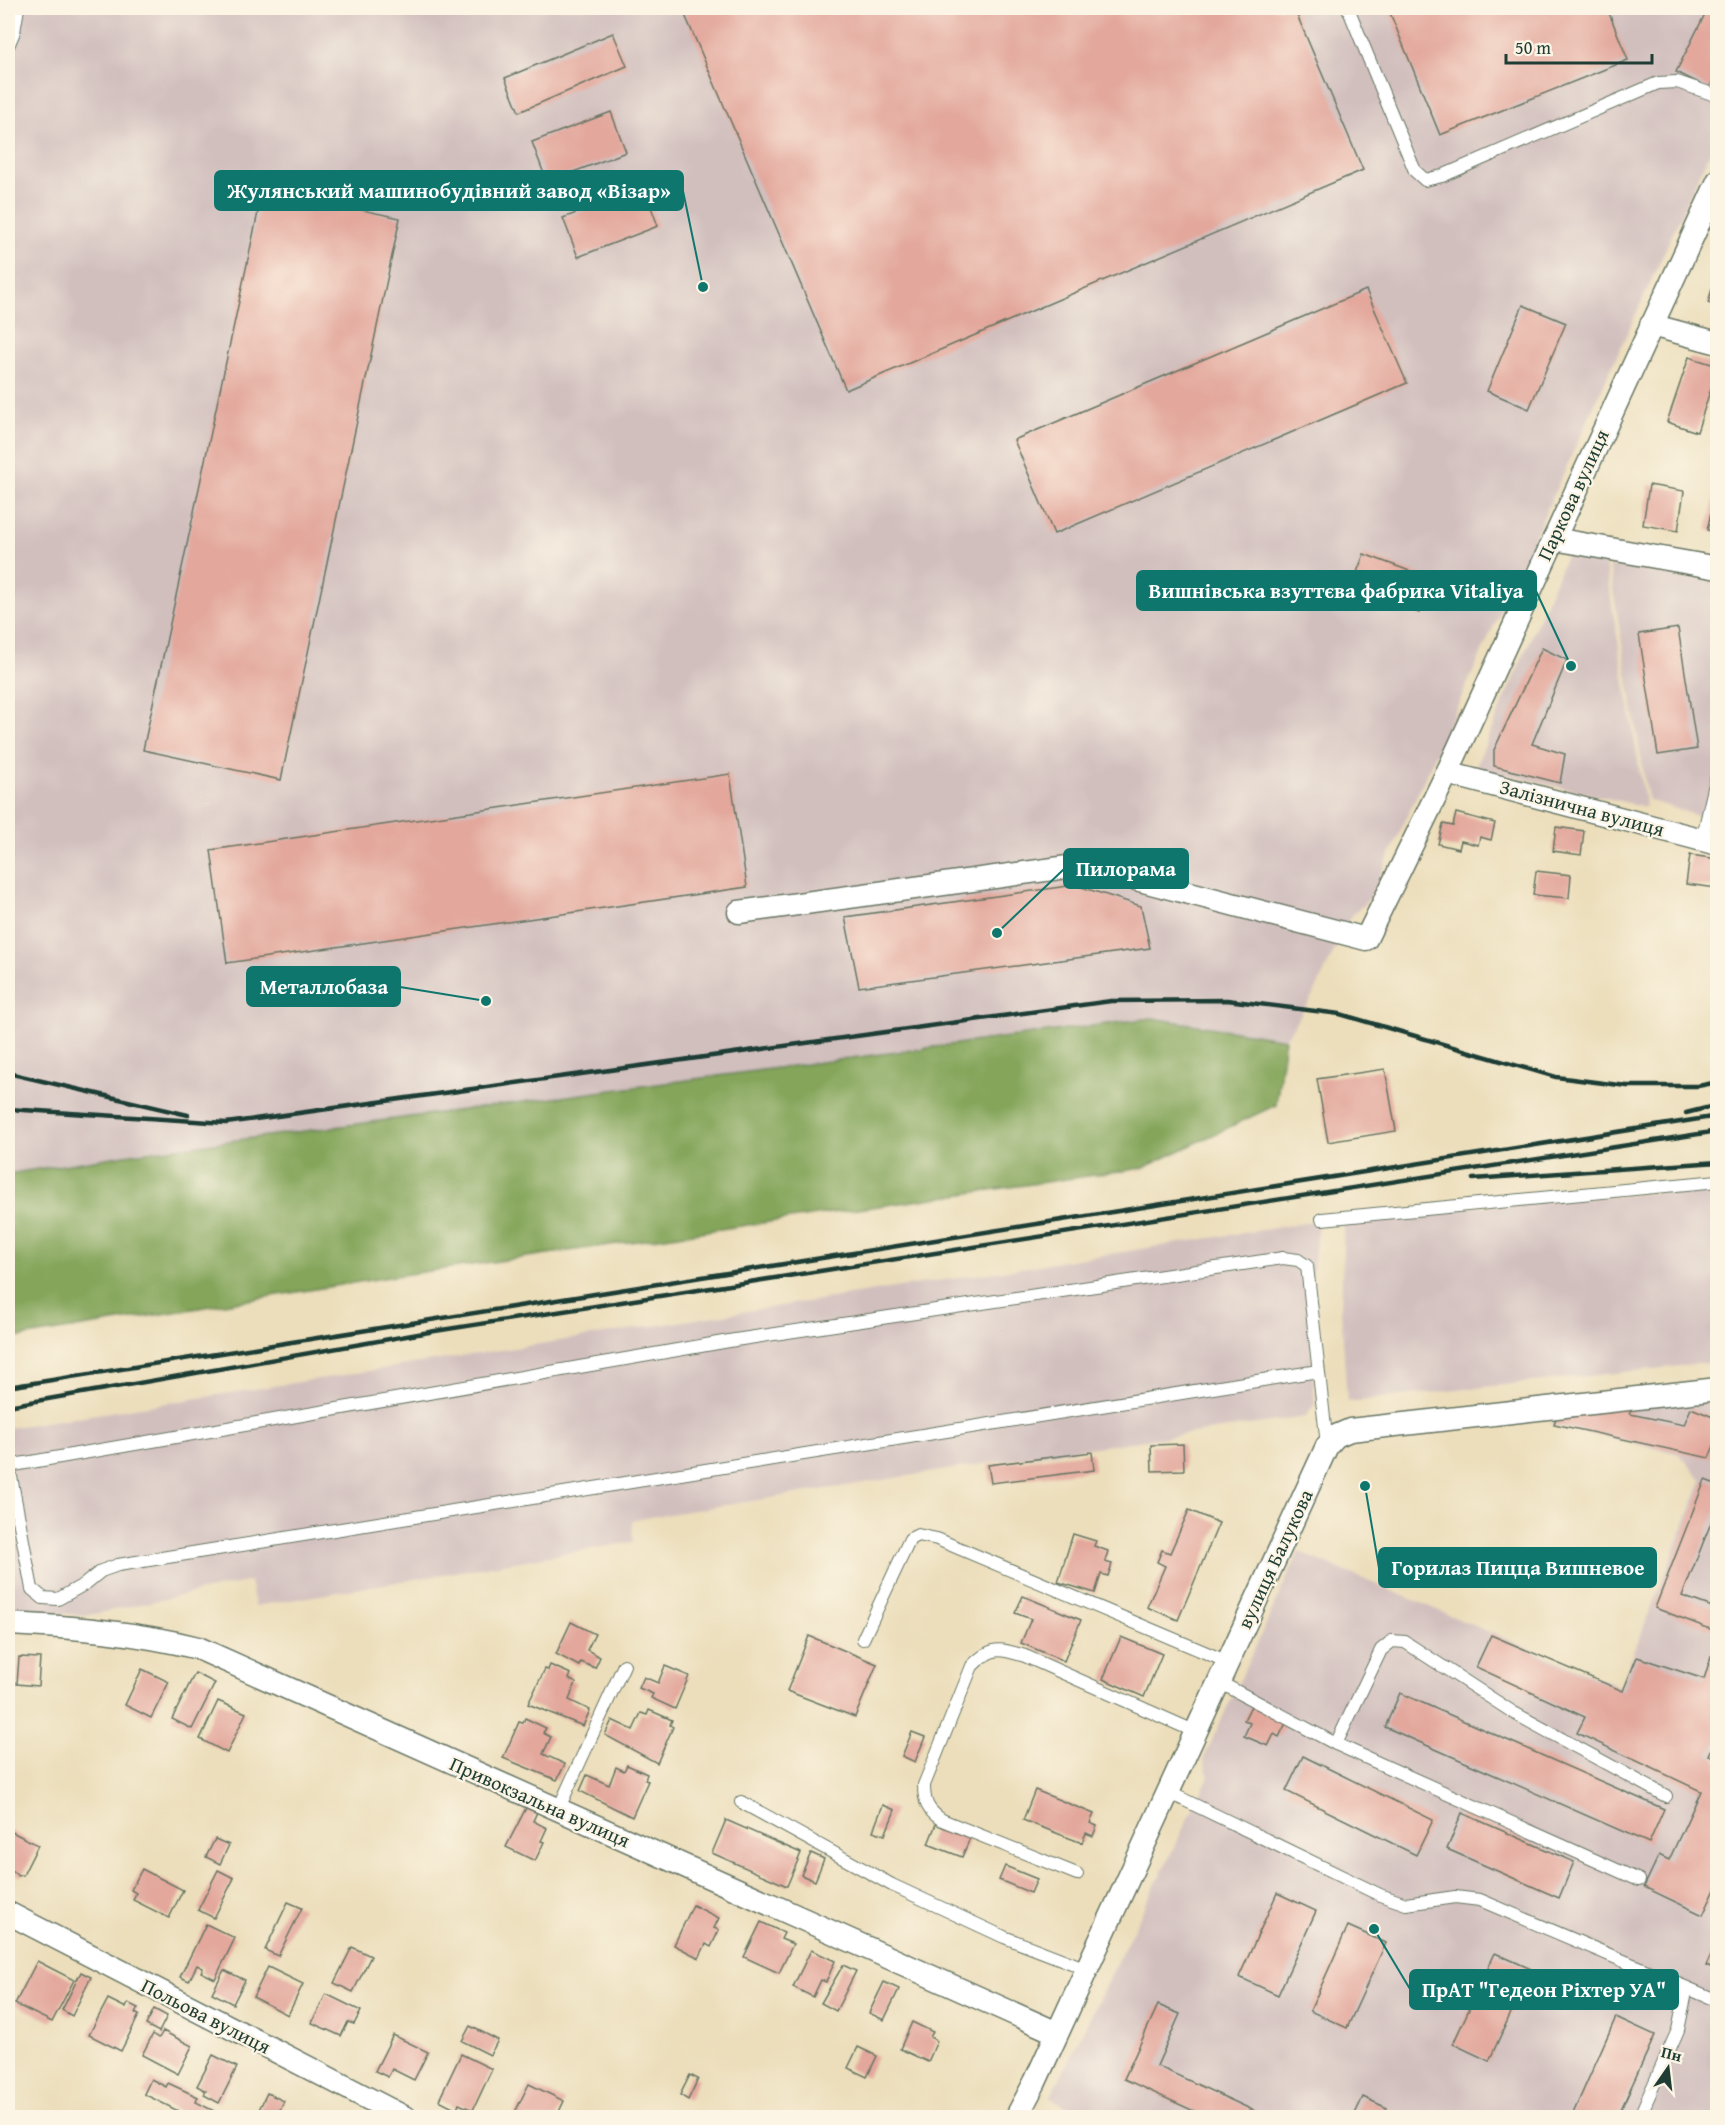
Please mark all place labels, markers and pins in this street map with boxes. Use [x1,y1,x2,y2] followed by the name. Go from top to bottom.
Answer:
[215,171,683,210] callout: Жулянський машинобудівний завод «Візар»
[1137,571,1536,610] callout: Вишнівська взуттєва фабрика Vitaliya
[1064,849,1188,888] callout: Пилорама
[247,967,400,1006] callout: Металлобаза
[1379,1548,1656,1587] callout: Горилаз Пицца Вишневое
[1410,1970,1678,2009] callout: ПрАТ "Гедеон Ріхтер УА"

